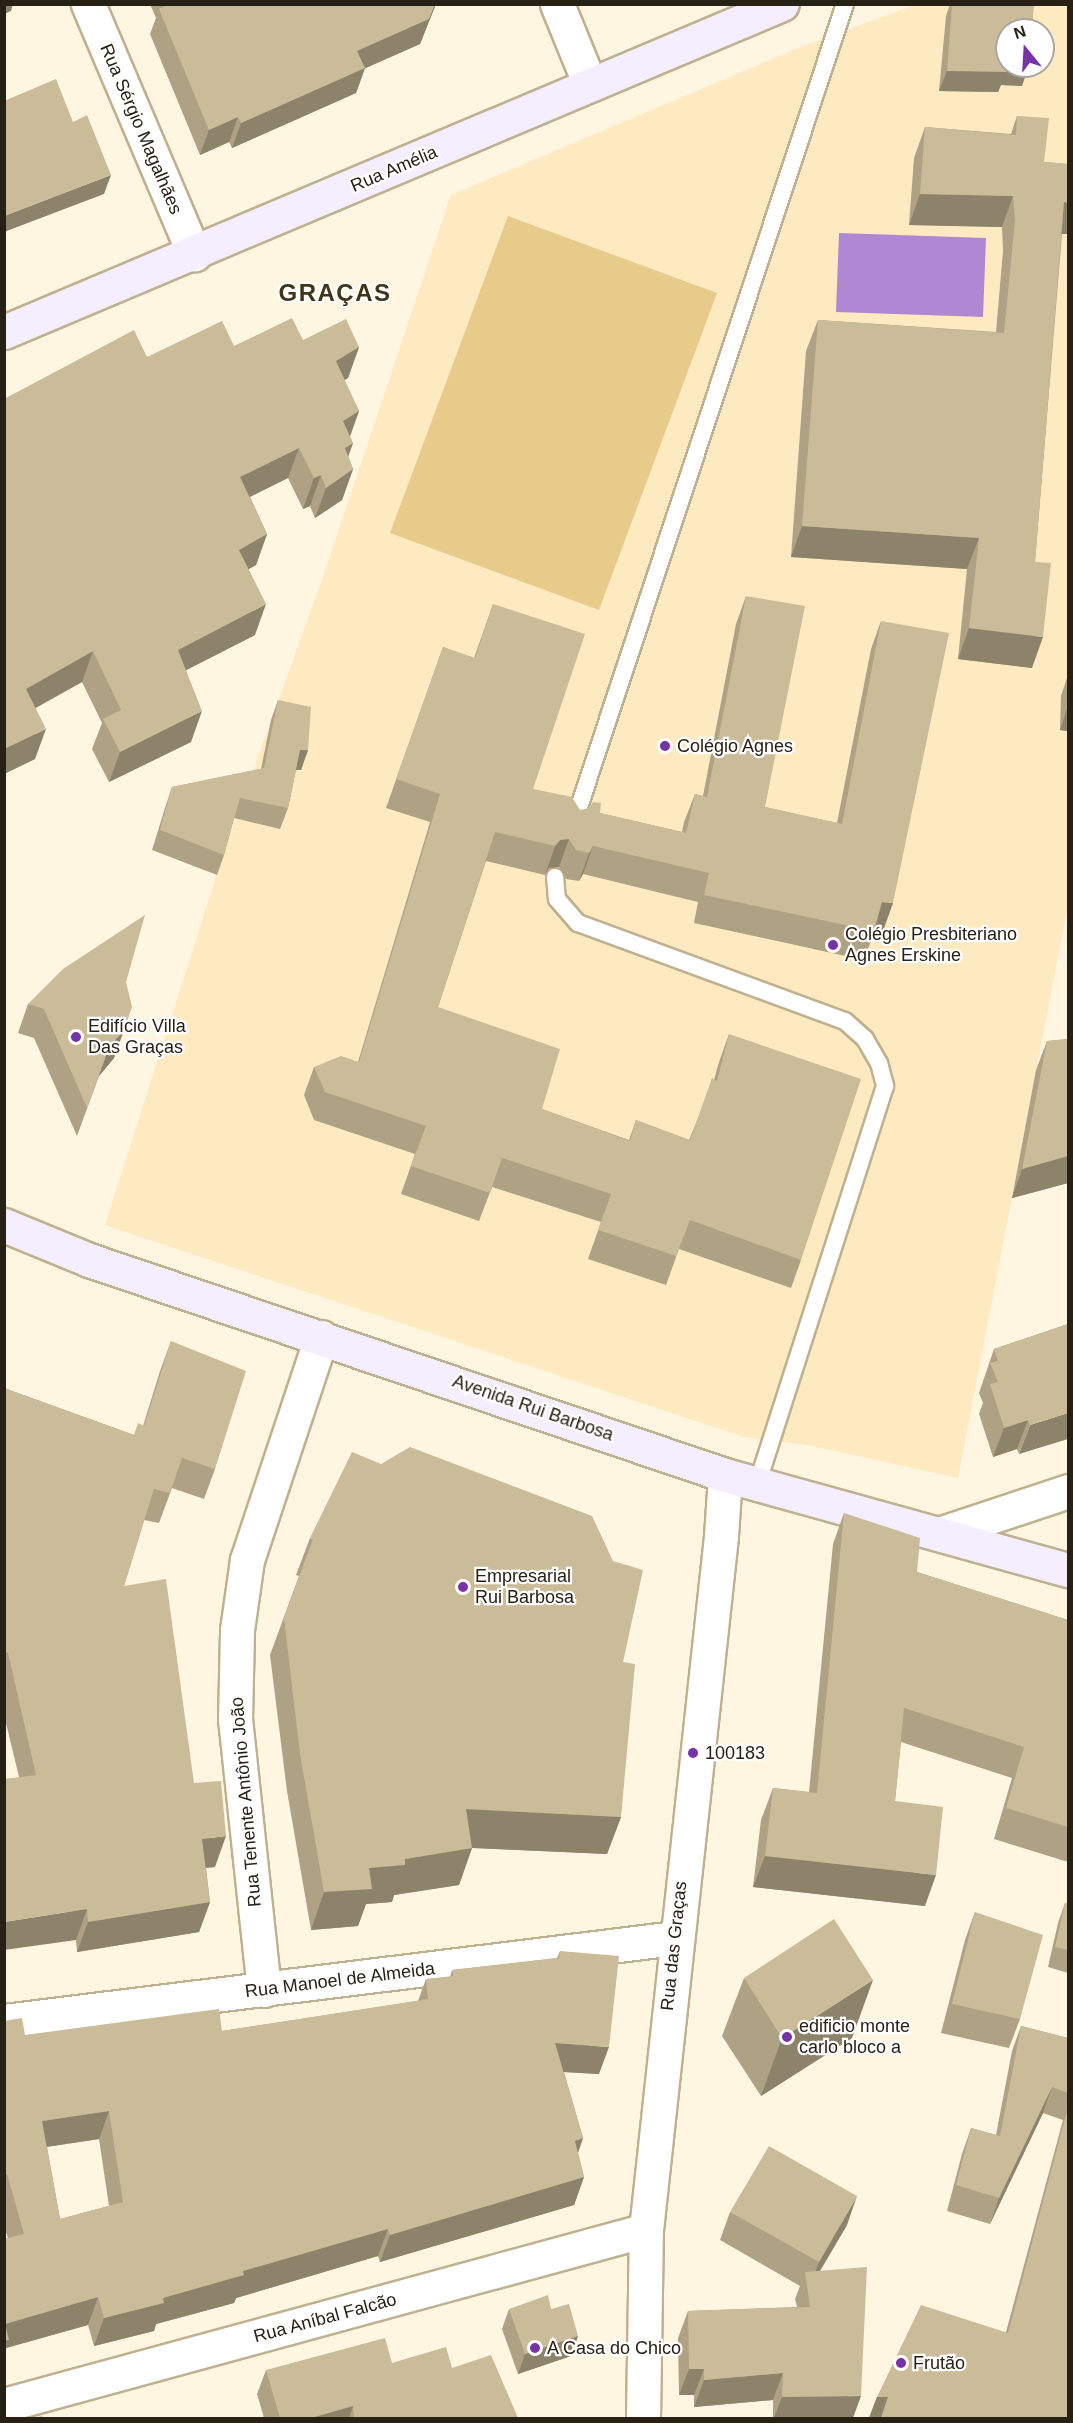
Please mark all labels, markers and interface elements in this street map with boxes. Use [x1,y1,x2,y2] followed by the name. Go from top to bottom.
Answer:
[995,18,1055,78] north arrow
[1012,22,1028,42] text: N
[95,41,187,217] street label: Rua Sérgio Magalhães
[347,141,441,197] street label: Rua Amélia
[278,279,392,307] district label: GRAÇAS
[677,735,794,757] place label: Colégio Agnes
[658,739,672,753] marker: Colégio Agnes
[845,924,1017,966] place label: Colégio Presbiteriano Agnes Erskine
[826,938,840,952] marker: Colégio Presbiteriano Agnes Erskine
[88,1016,186,1058] place label: Edifício Villa Das Graças
[69,1030,83,1044] marker: Edifício Villa Das Graças
[450,1370,616,1446] street label: Avenida Rui Barbosa
[475,1566,574,1608] place label: Empresarial Rui Barbosa
[456,1580,470,1594] marker: Empresarial Rui Barbosa
[226,1695,266,1909] street label: Rua Tenente Antônio João
[705,1742,765,1764] place label: 100183
[686,1746,700,1760] marker: 100183
[656,1880,692,2012] street label: Rua das Graças
[243,1958,437,2002] street label: Rua Manoel de Almeida
[799,2016,910,2058] place label: edificio monte carlo bloco a
[780,2030,794,2044] marker: edificio monte carlo bloco a
[251,2288,399,2348] street label: Rua Aníbal Falcão
[547,2337,682,2359] place label: A Casa do Chico
[528,2341,542,2355] marker: A Casa do Chico
[913,2352,965,2374] place label: Frutão
[894,2356,908,2370] marker: Frutão

